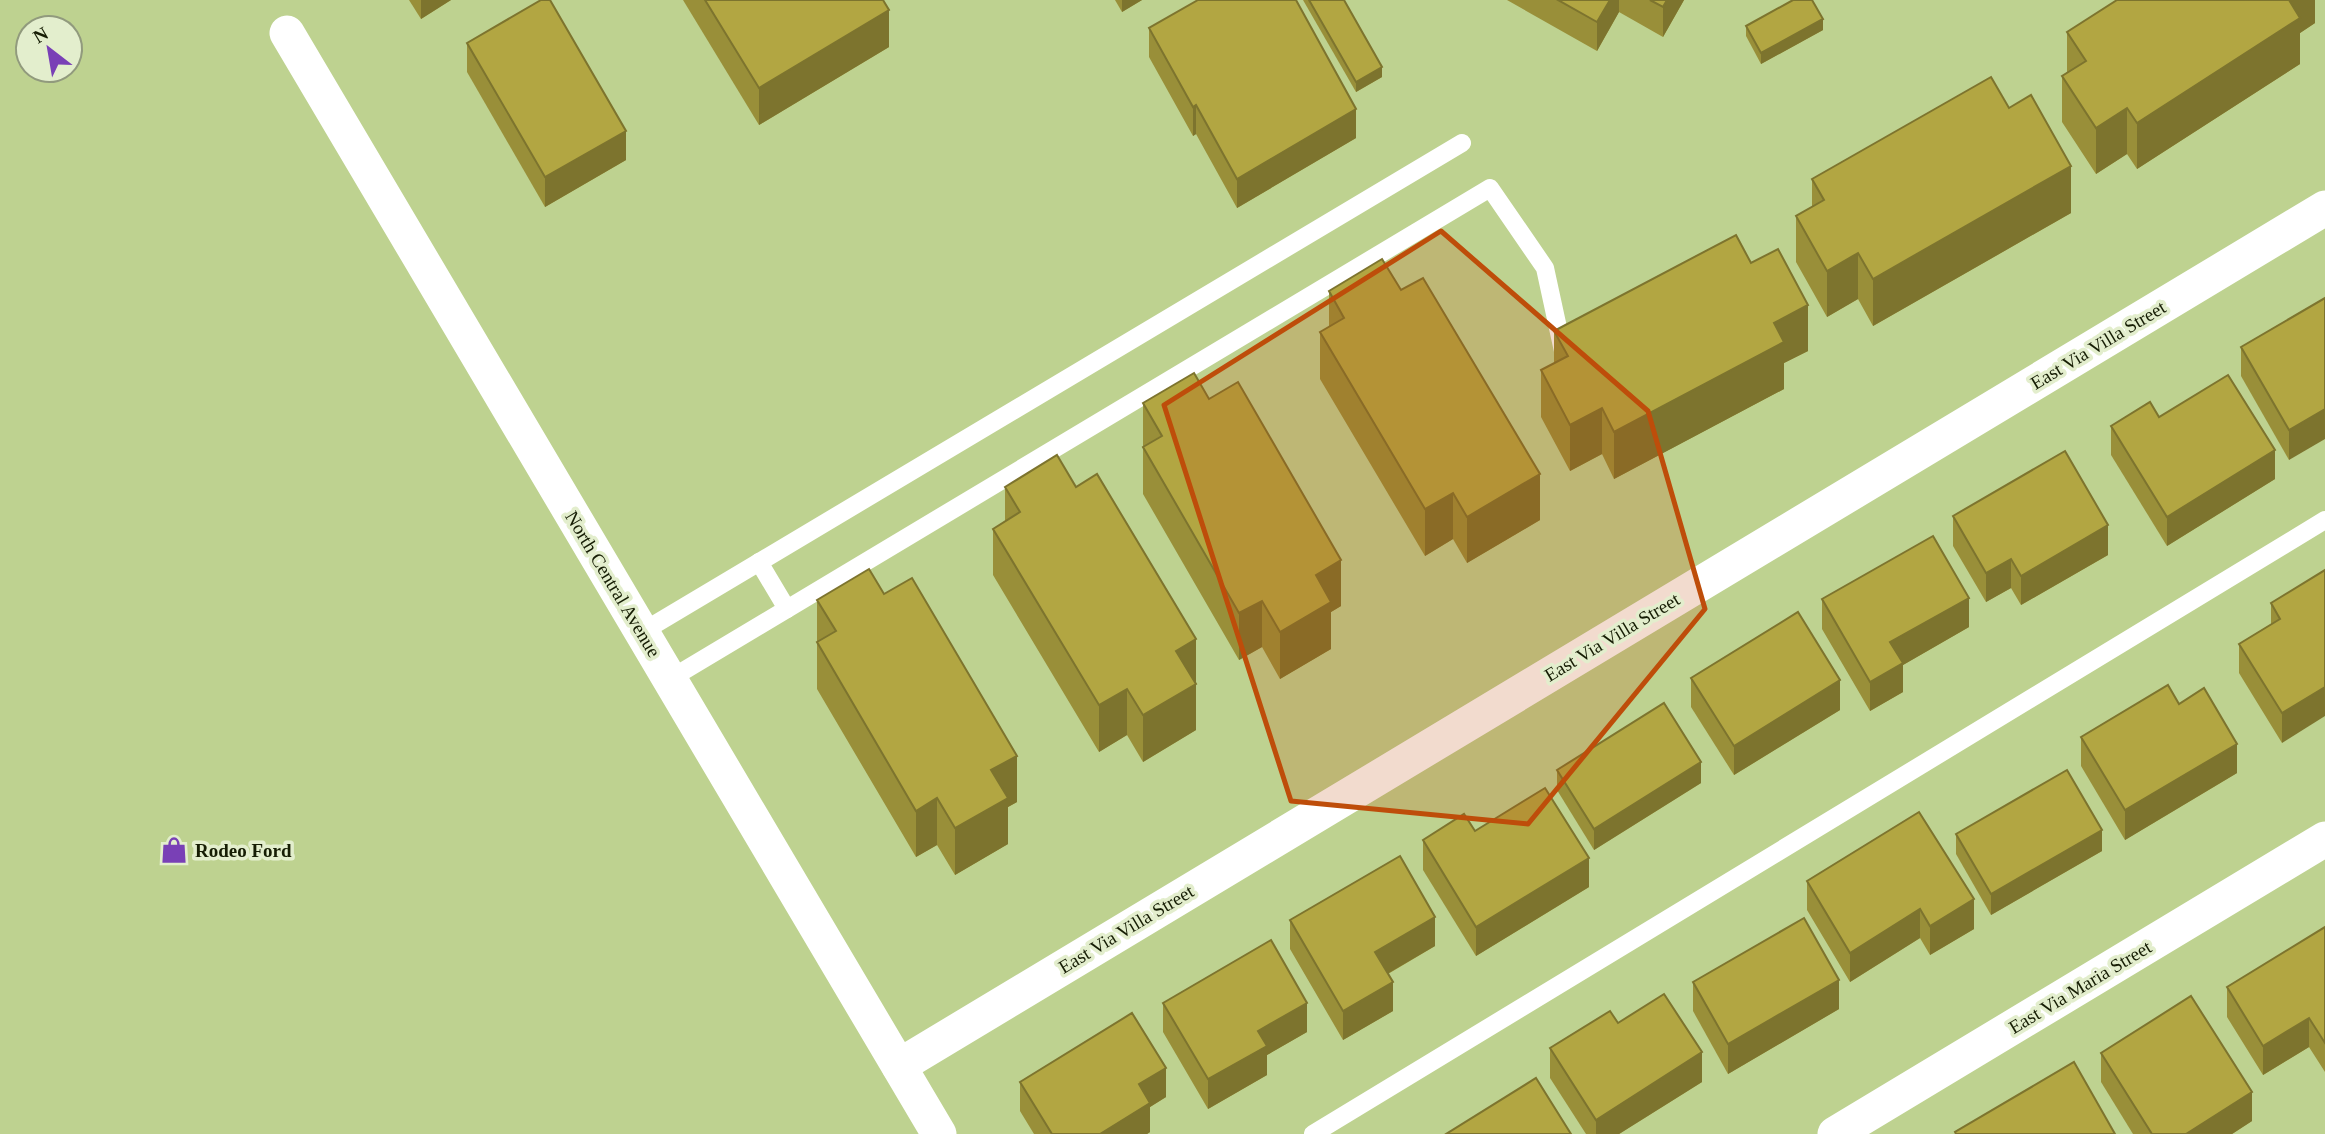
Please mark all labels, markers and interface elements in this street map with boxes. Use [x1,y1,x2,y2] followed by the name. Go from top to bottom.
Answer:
[14,14,84,84] north arrow
[29,22,52,47] text: N
[2027,296,2170,394] street label: East Via Villa Street
[561,507,665,661] street label: North Central Avenue
[1541,588,1684,686] street label: East Via Villa Street
[159,835,189,865] shop icon: Rodeo Ford
[195,840,292,861] place label: Rodeo Ford
[1055,880,1198,978] street label: East Via Villa Street
[2005,936,2156,1038] street label: East Via Maria Street

